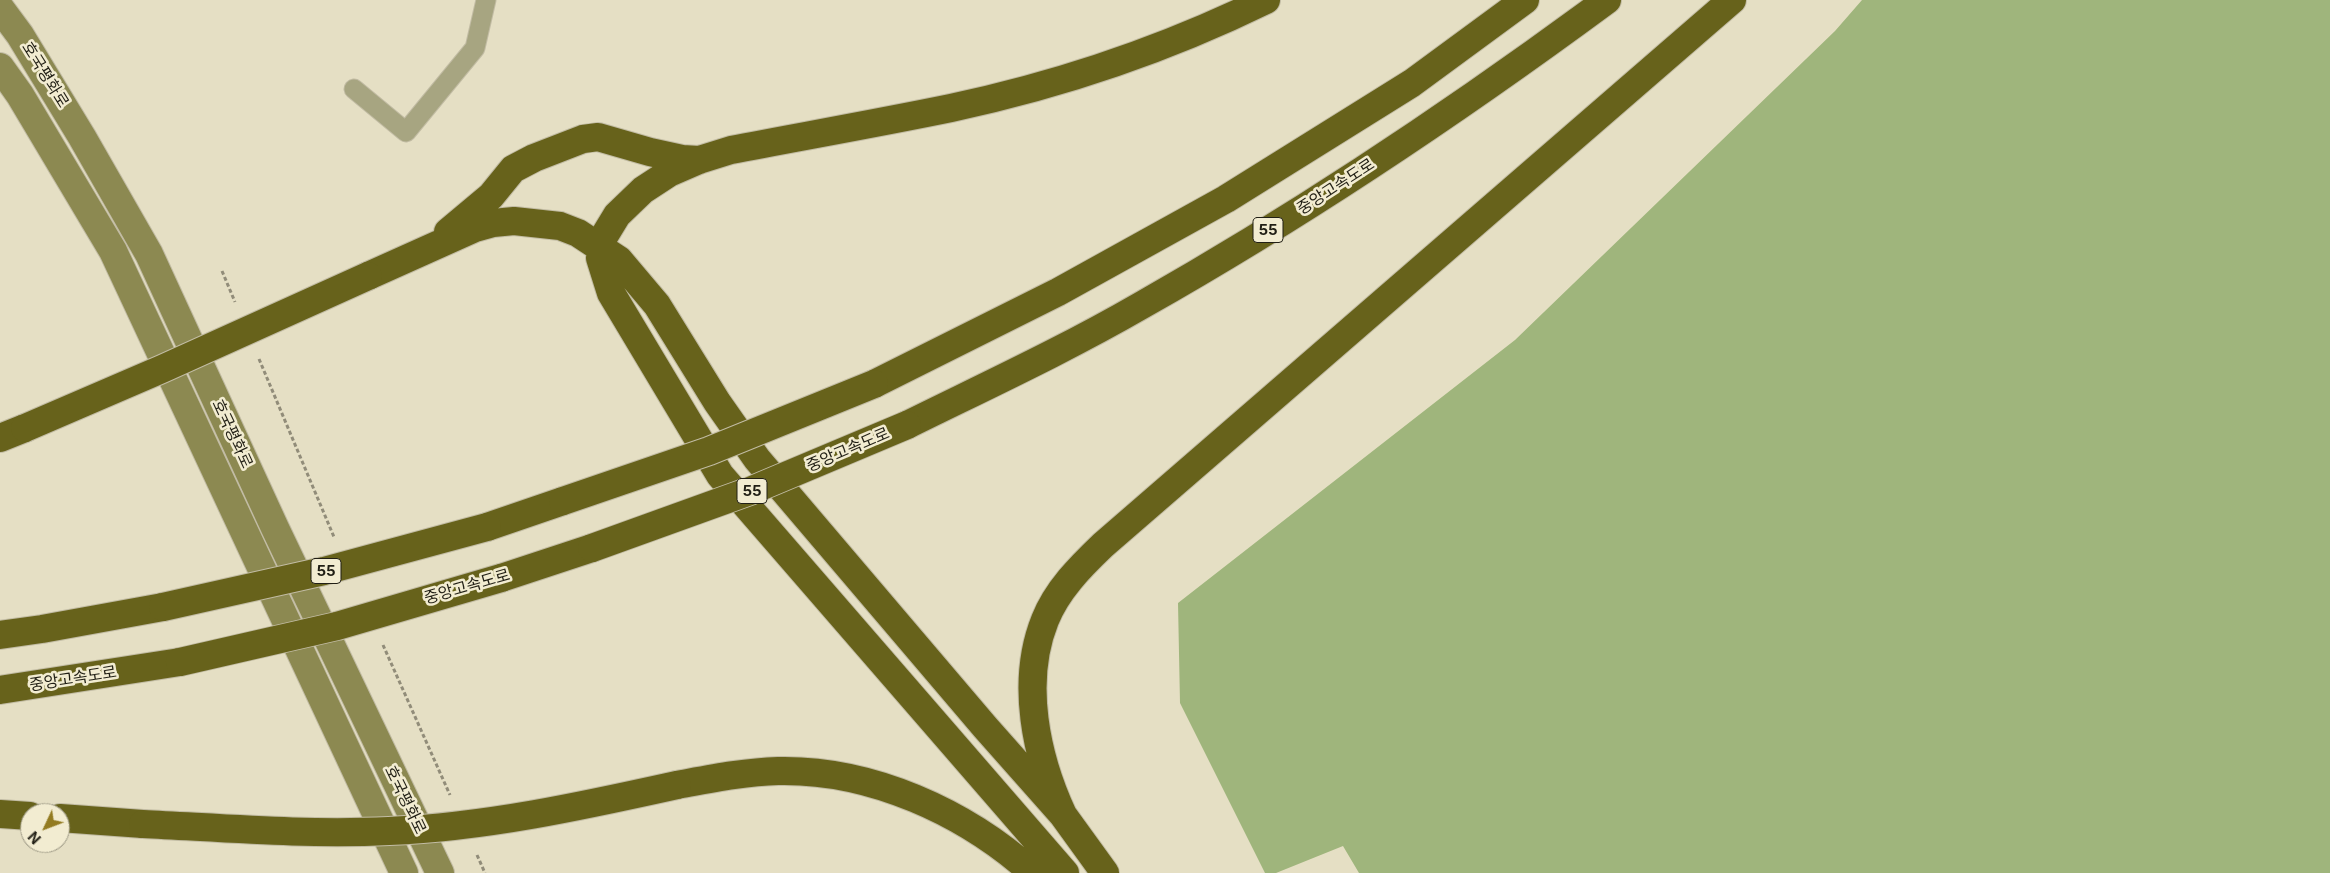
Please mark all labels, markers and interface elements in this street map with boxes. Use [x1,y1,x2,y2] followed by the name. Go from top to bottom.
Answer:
[17,39,73,111] street label: 호국평화로
[1294,155,1378,219] street label: 중앙고속도로
[1253,218,1283,242] road number: 55
[208,397,256,471] street label: 호국평화로
[804,424,892,476] street label: 중앙고속도로
[737,478,767,504] road number: 55
[311,558,341,584] road number: 55
[422,566,512,608] street label: 중앙고속도로
[28,663,118,695] street label: 중앙고속도로
[380,763,430,837] street label: 호국평화로
[20,803,70,853] north arrow
[25,828,44,848] text: N

